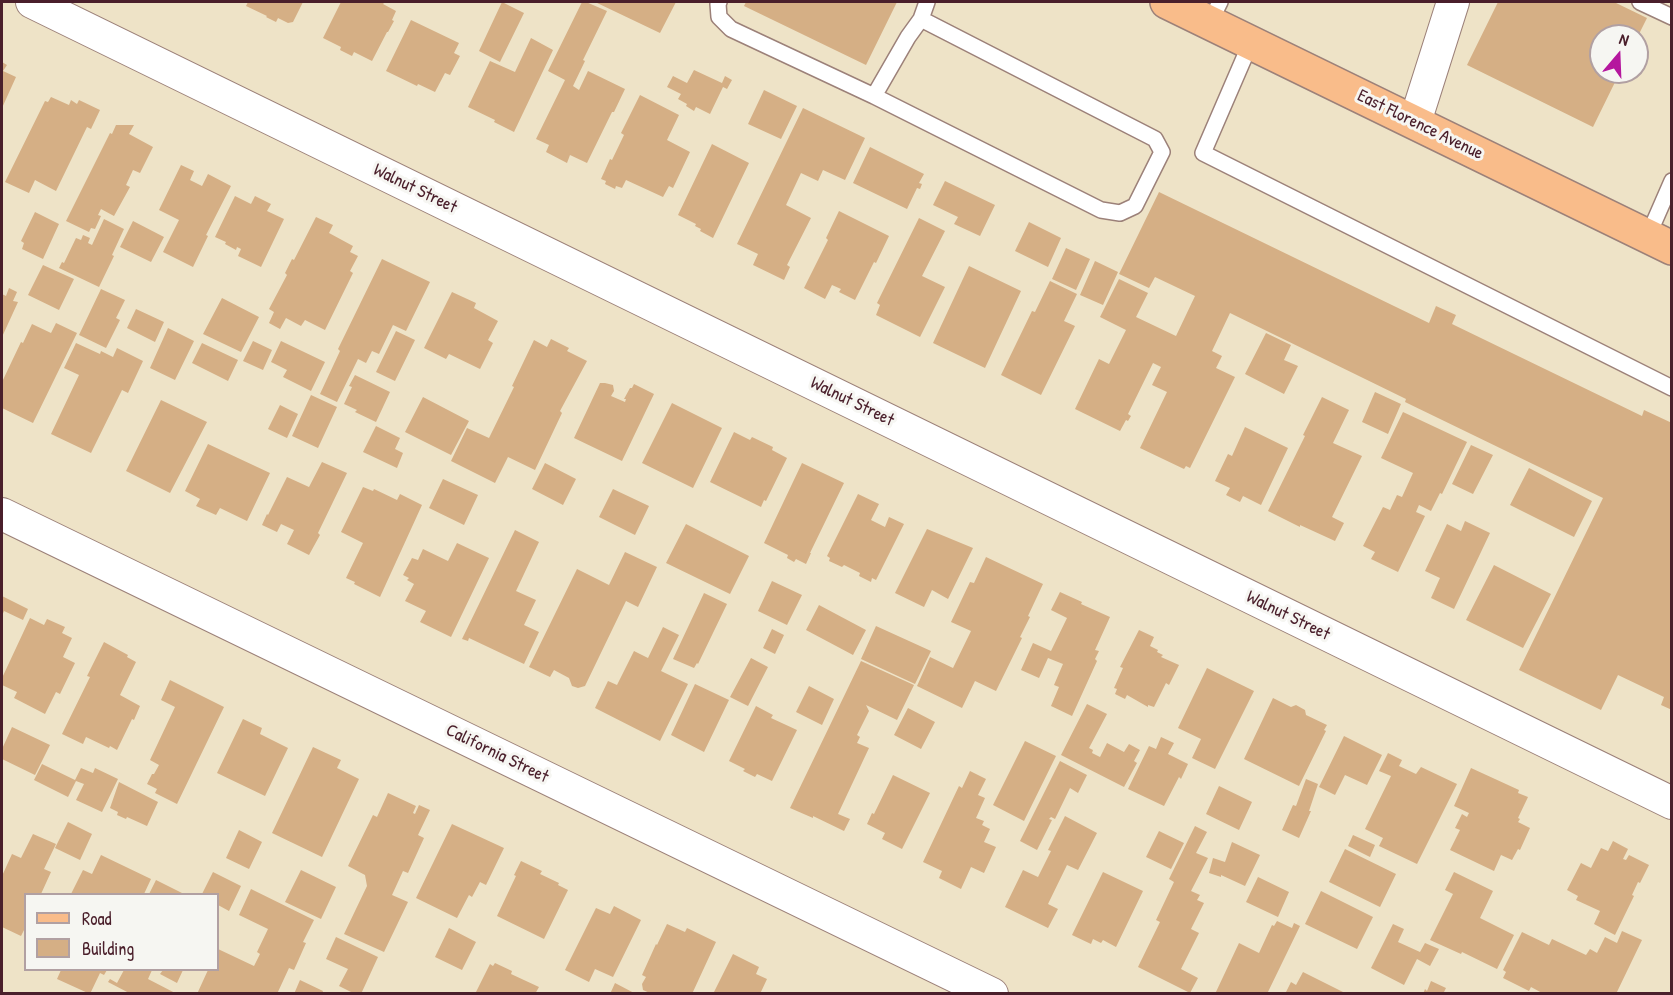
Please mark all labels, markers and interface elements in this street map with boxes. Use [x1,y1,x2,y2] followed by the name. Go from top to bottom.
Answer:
[1589,24,1649,84] north arrow
[1617,27,1632,51] text: N
[1354,85,1486,165] street label: East Florence Avenue
[370,159,460,219] street label: Walnut Street
[807,372,897,432] street label: Walnut Street
[1243,586,1333,646] street label: Walnut Street
[442,720,552,788] street label: California Street
[24,893,219,971] legend
[82,906,112,931] text: Road
[82,936,134,961] text: Building

